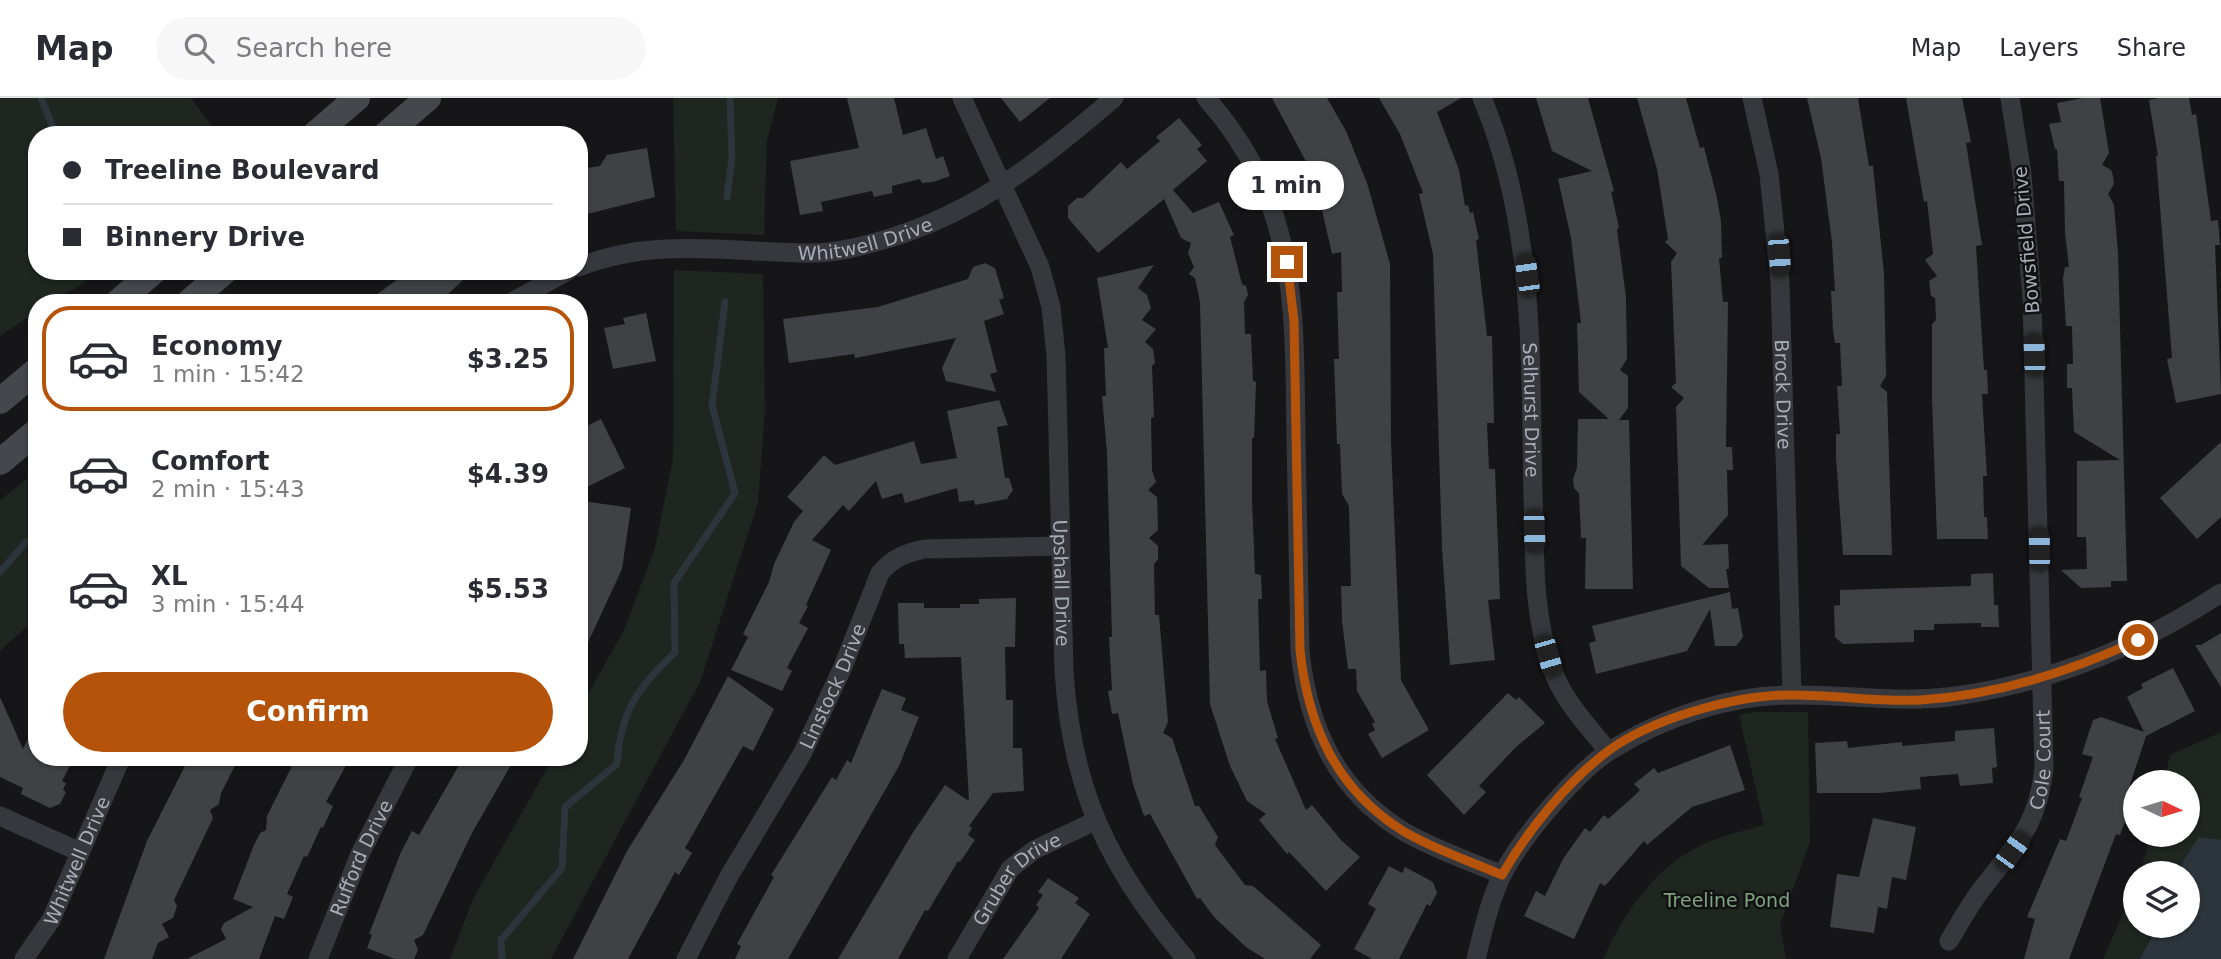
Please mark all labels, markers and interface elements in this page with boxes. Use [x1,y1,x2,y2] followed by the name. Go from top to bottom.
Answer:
[156,17,646,80] search box
[35,29,114,68] text: Map
[180,29,218,67] icon: search
[236,33,392,63] text: Search here
[1911,34,1961,62] text: Map
[1999,34,2079,62] text: Layers
[2117,34,2186,62] text: Share
[105,155,380,185] text: Treeline Boulevard
[1229,160,1345,209] callout: 1 min
[2009,165,2043,315] street label: Bowsfield Drive
[1250,172,1322,198] text: 1 min
[797,213,936,264] street label: Whitwell Drive
[105,222,305,252] text: Binnery Drive
[1768,233,1791,277] car
[1271,246,1303,278] route end
[1514,253,1541,297] car
[67,327,130,390] icon: car
[151,331,282,361] text: Economy
[2023,334,2046,376] car
[1771,339,1796,450] street label: Brock Drive
[1519,342,1544,478] street label: Selhurst Drive
[467,344,549,374] text: $3.25
[151,361,305,387] text: 1 min · 15:42
[67,442,130,505] icon: car
[151,446,269,476] text: Comfort
[467,459,549,489] text: $4.39
[151,476,305,502] text: 2 min · 15:43
[1523,510,1546,552] car
[1049,519,1074,647] street label: Upshall Drive
[2029,528,2050,570] car
[67,557,130,620] icon: car
[151,561,188,591] text: XL
[467,574,549,604] text: $5.53
[151,591,305,617] text: 3 min · 15:44
[795,620,870,753] street label: Linstock Drive
[2122,624,2154,656] route start
[1533,633,1564,679] car
[63,672,553,752] button: Confirm
[2025,710,2055,813] street label: Cole Court
[2123,770,2200,847] north arrow
[2123,770,2200,938] map controls
[39,793,114,928] street label: Whitwell Drive
[325,796,397,919] street label: Rufford Drive
[968,828,1064,930] street label: Gruber Drive
[1992,828,2033,874] car
[2123,861,2200,938] button: layers
[1663,889,1790,911] park label: Treeline Pond

